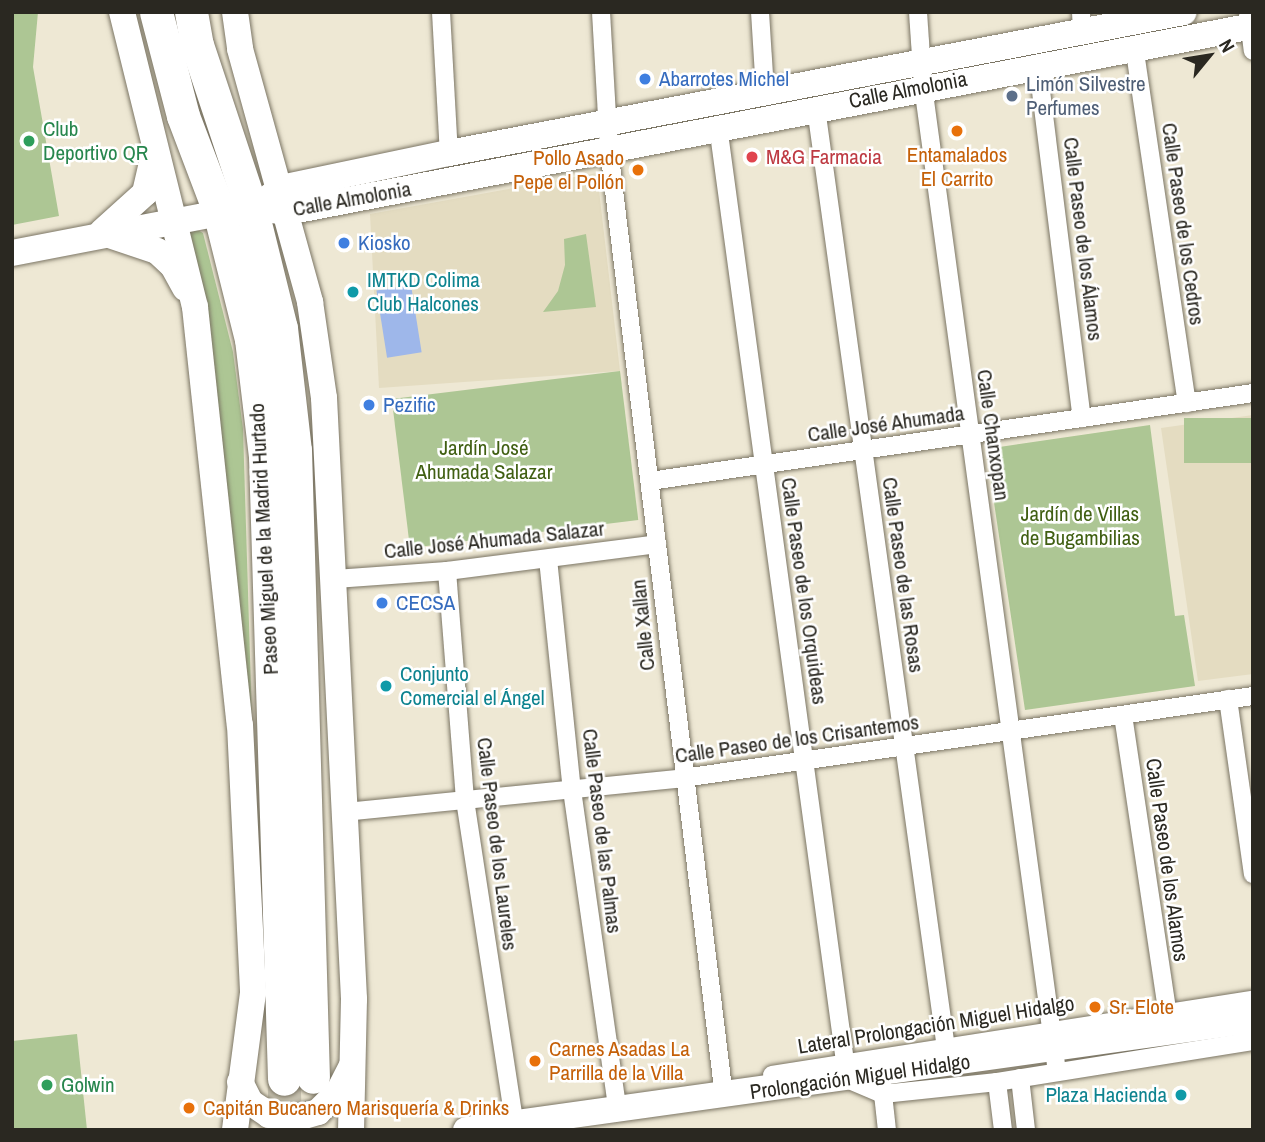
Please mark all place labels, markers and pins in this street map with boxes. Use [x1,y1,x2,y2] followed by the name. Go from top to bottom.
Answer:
[659,66,789,92] place label: Abarrotes Michel
[637,71,653,87] marker: Abarrotes Michel
[1026,71,1146,121] place label: Limón Silvestre Perfumes
[1004,88,1020,104] marker: Limón Silvestre Perfumes
[43,116,148,166] place label: Club Deportivo QR
[949,123,965,139] marker: Entamalados El Carrito
[21,133,37,149] marker: Club Deportivo QR
[907,142,1007,192] place label: Entamalados El Carrito
[766,144,882,170] place label: M&G Farmacia
[513,145,624,195] place label: Pollo Asado Pepe el Pollón
[744,149,760,165] marker: M&G Farmacia
[630,162,646,178] marker: Pollo Asado Pepe el Pollón
[358,230,411,256] place label: Kiosko
[336,235,352,251] marker: Kiosko
[367,267,480,317] place label: IMTKD Colima Club Halcones
[345,284,361,300] marker: IMTKD Colima Club Halcones
[383,392,436,418] place label: Pezific
[361,397,377,413] marker: Pezific
[396,590,455,616] place label: CECSA
[374,595,390,611] marker: CECSA
[400,661,545,711] place label: Conjunto Comercial el Ángel
[378,678,394,694] marker: Conjunto Comercial el Ángel
[1109,994,1174,1020] place label: Sr. Elote
[1087,999,1103,1015] marker: Sr. Elote
[549,1036,691,1086] place label: Carnes Asadas La Parrilla de la Villa
[527,1053,543,1069] marker: Carnes Asadas La Parrilla de la Villa
[61,1072,115,1098] place label: Golwin
[39,1077,55,1093] marker: Golwin
[1045,1082,1167,1108] place label: Plaza Hacienda
[1173,1087,1189,1103] marker: Plaza Hacienda
[203,1095,509,1121] place label: Capitán Bucanero Marisquería & Drinks
[181,1100,197,1116] marker: Capitán Bucanero Marisquería & Drinks

